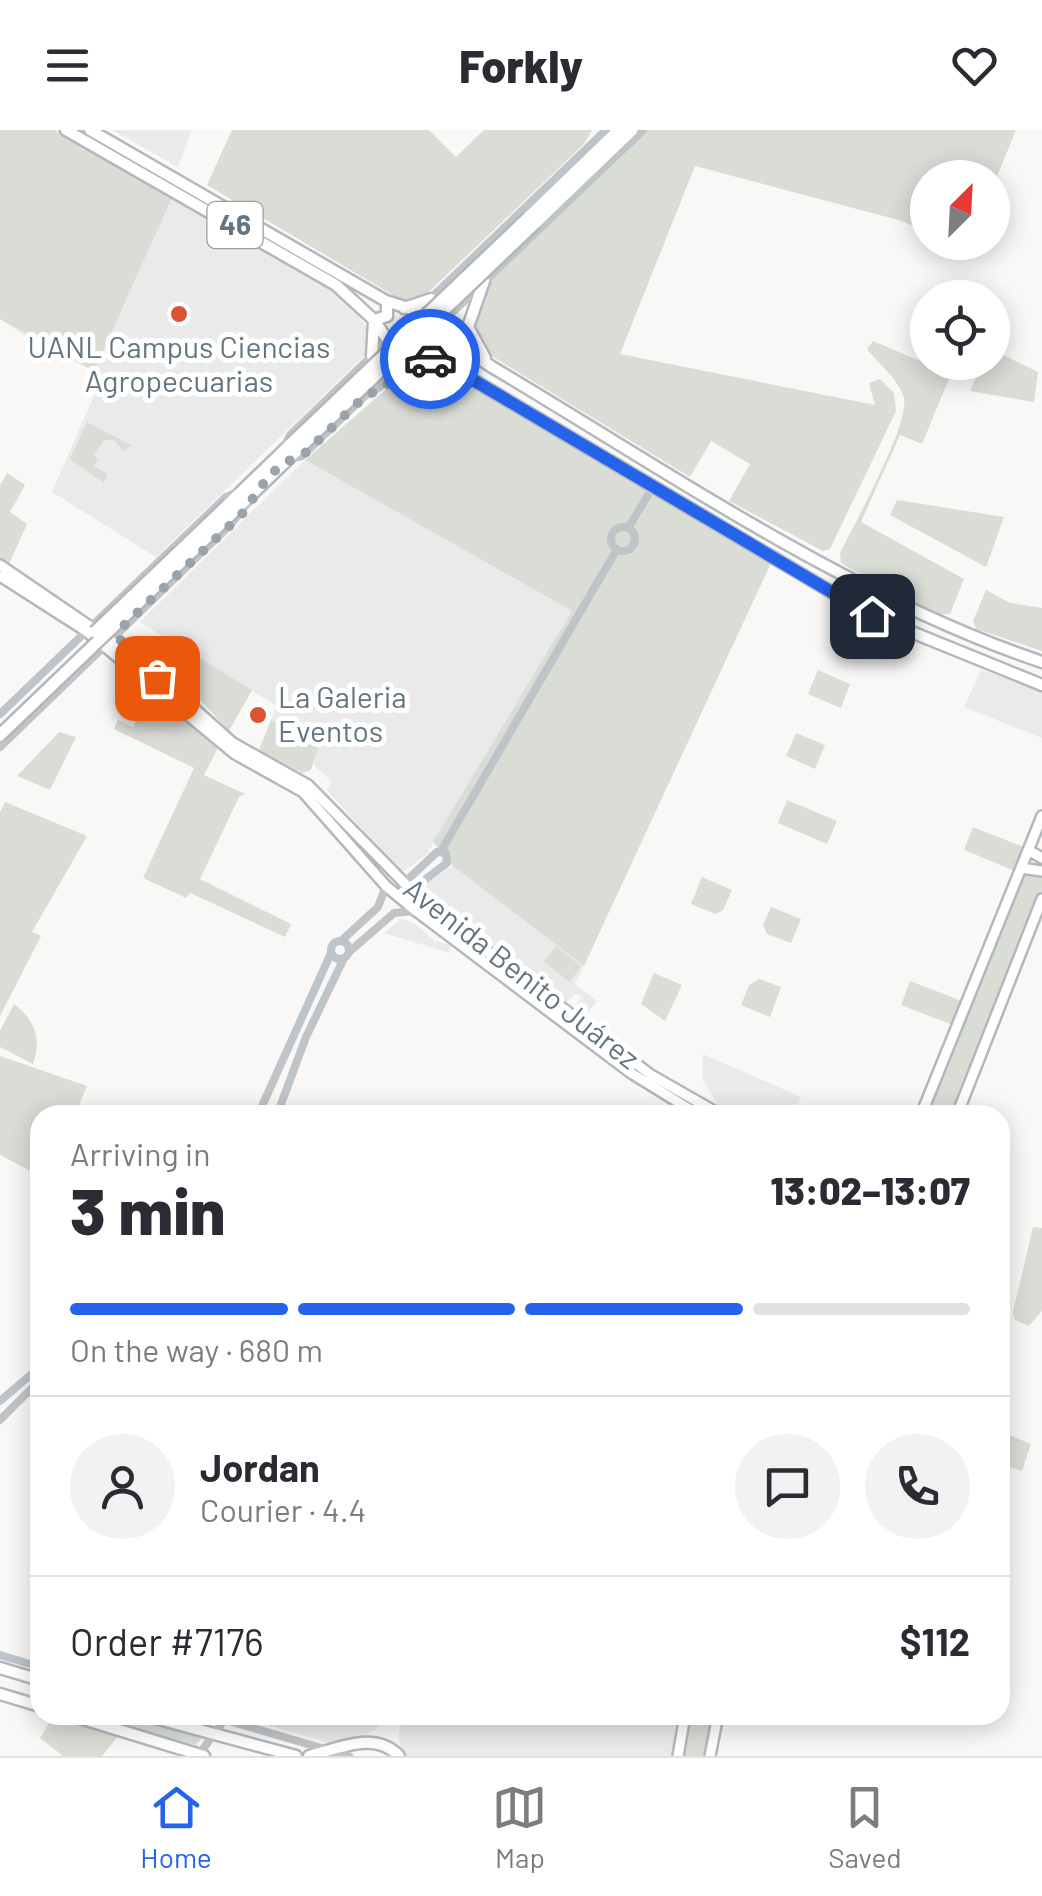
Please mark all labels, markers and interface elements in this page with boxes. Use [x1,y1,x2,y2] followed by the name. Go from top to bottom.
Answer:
[40,38,95,93] icon: menu
[459,38,583,92] text: Forkly
[947,38,1002,93] icon: heart
[910,160,1010,260] north arrow
[910,160,1010,380] map controls
[208,202,262,248] road number: 46
[910,280,1010,380] button: locate
[168,303,190,325] marker: UANL Campus Ciencias Agropecuarias
[380,309,480,409] courier
[28,328,330,398] place label: UANL Campus Ciencias Agropecuarias
[403,332,458,387] icon: car
[830,574,915,659] pin
[845,589,900,644] icon: home
[115,636,200,721] pin
[130,651,185,706] icon: bag
[278,678,407,748] place label: La Galeria Eventos
[247,704,269,726] marker: La Galeria Eventos
[397,869,647,1076] street label: Avenida Benito Juárez
[70,1134,210,1172] text: Arriving in
[770,1167,970,1213] text: 13:02–13:07
[70,1170,225,1248] text: 3 min
[70,1330,323,1368] text: On the way · 680 m
[70,1434,175,1539] button: person
[735,1434,840,1539] button: chat
[865,1434,970,1539] button: phone
[200,1444,320,1490] text: Jordan
[200,1490,366,1528] text: Courier · 4.4
[70,1618,264,1664] text: Order #7176
[900,1618,970,1664] text: $112
[140,1780,212,1874] tab: Home
[492,1780,547,1874] tab: Map
[828,1780,902,1874] tab: Saved

